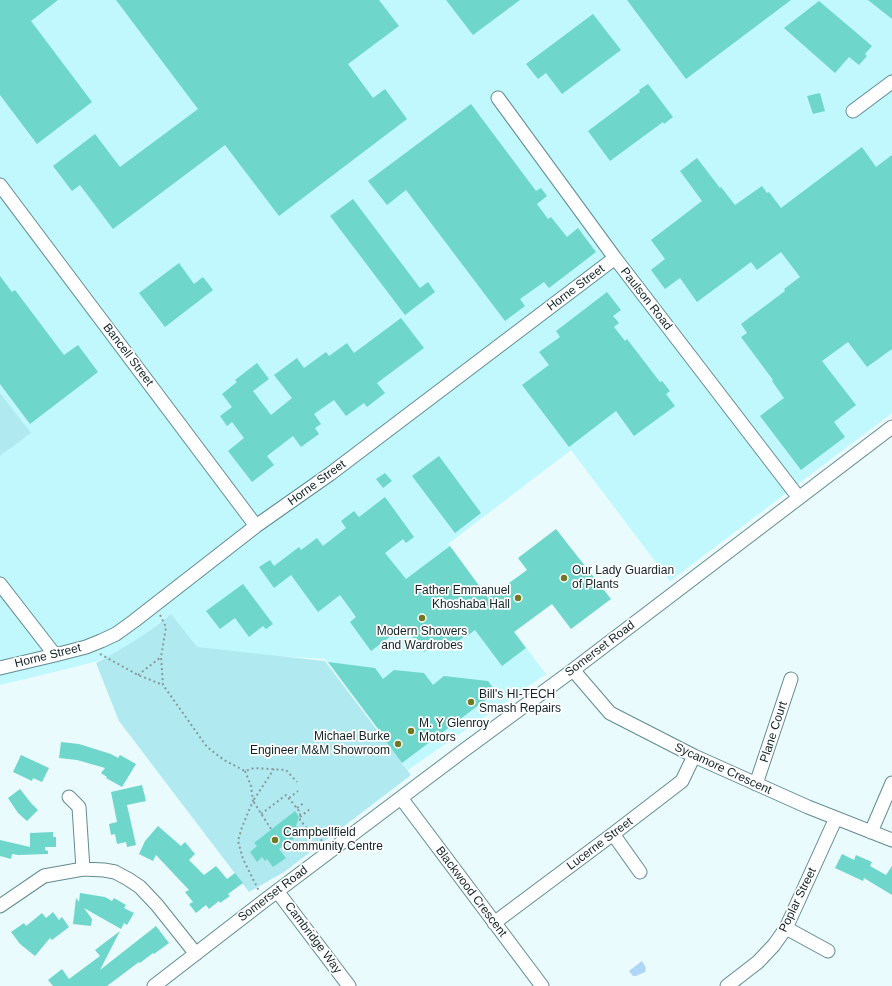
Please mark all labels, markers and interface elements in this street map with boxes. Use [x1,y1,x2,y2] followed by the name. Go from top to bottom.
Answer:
[545,262,607,314] street label: Horne Street
[617,265,675,333] street label: Paulson Road
[100,321,156,389] street label: Bancell Street
[285,457,349,509] street label: Horne Street
[572,564,674,592] place label: Our Lady Guardian of Plants
[559,573,569,583] marker: Our Lady Guardian of Plants
[415,584,510,612] place label: Father Emmanuel Khoshaba Hall
[513,593,523,603] marker: Father Emmanuel Khoshaba Hall
[417,613,427,623] marker: Modern Showers and Wardrobes
[562,618,638,680] street label: Somerset Road
[377,625,467,653] place label: Modern Showers and Wardrobes
[13,641,83,671] street label: Horne Street
[479,688,561,716] place label: Bill's HI-TECH Smash Repairs
[466,697,476,707] marker: Bill's HI-TECH Smash Repairs
[757,700,791,764] street label: Plane Court
[419,717,489,745] place label: M. Y Glenroy Motors
[406,726,416,736] marker: M. Y Glenroy Motors
[250,730,390,758] place label: Michael Burke Engineer M&M Showroom
[393,739,403,749] marker: Michael Burke Engineer M&M Showroom
[672,740,774,798] street label: Sycamore Crescent
[564,815,636,873] street label: Lucerne Street
[283,826,383,854] place label: Campbellfield Community Centre
[270,835,280,845] marker: Campbellfield Community Centre
[432,844,510,940] street label: Blackwood Crescent
[235,863,311,925] street label: Somerset Road
[776,865,820,935] street label: Poplar Street
[281,899,345,977] street label: Cambridge Way

